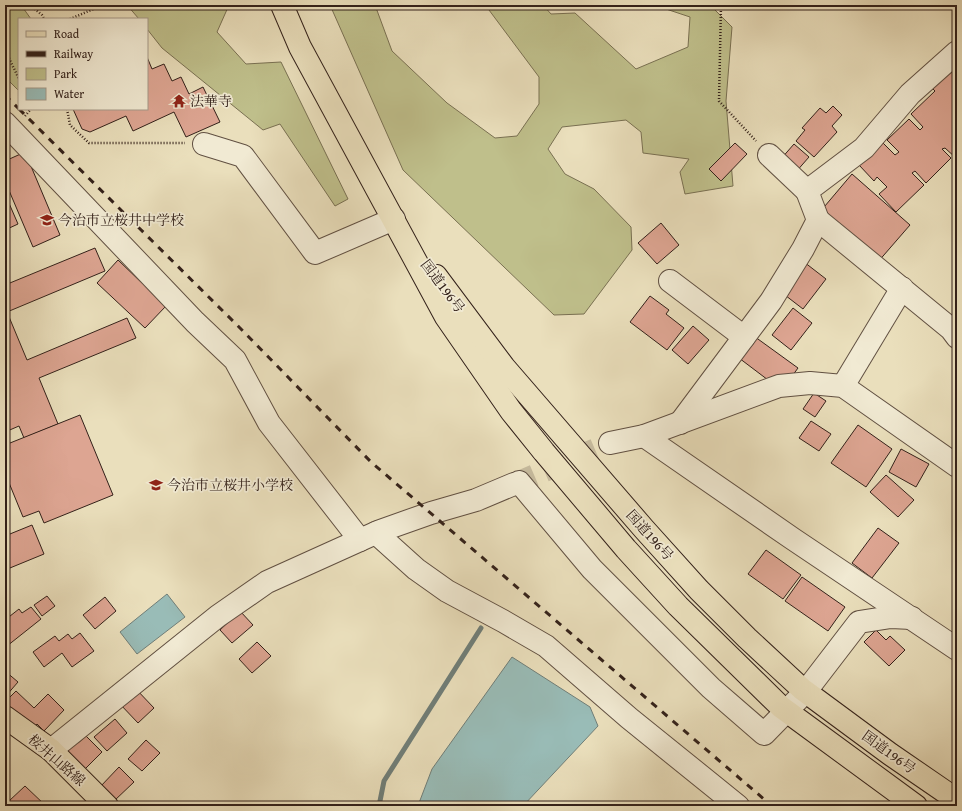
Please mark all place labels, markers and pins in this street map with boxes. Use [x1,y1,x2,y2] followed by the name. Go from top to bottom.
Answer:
[190,91,232,111] place label: 法華寺
[171,93,187,109] temple icon: 法華寺
[58,210,184,230] place label: 今治市立桜井中学校
[39,212,55,228] school or university icon: 今治市立桜井中学校
[167,475,293,495] place label: 今治市立桜井小学校
[148,477,164,493] school or university icon: 今治市立桜井小学校

